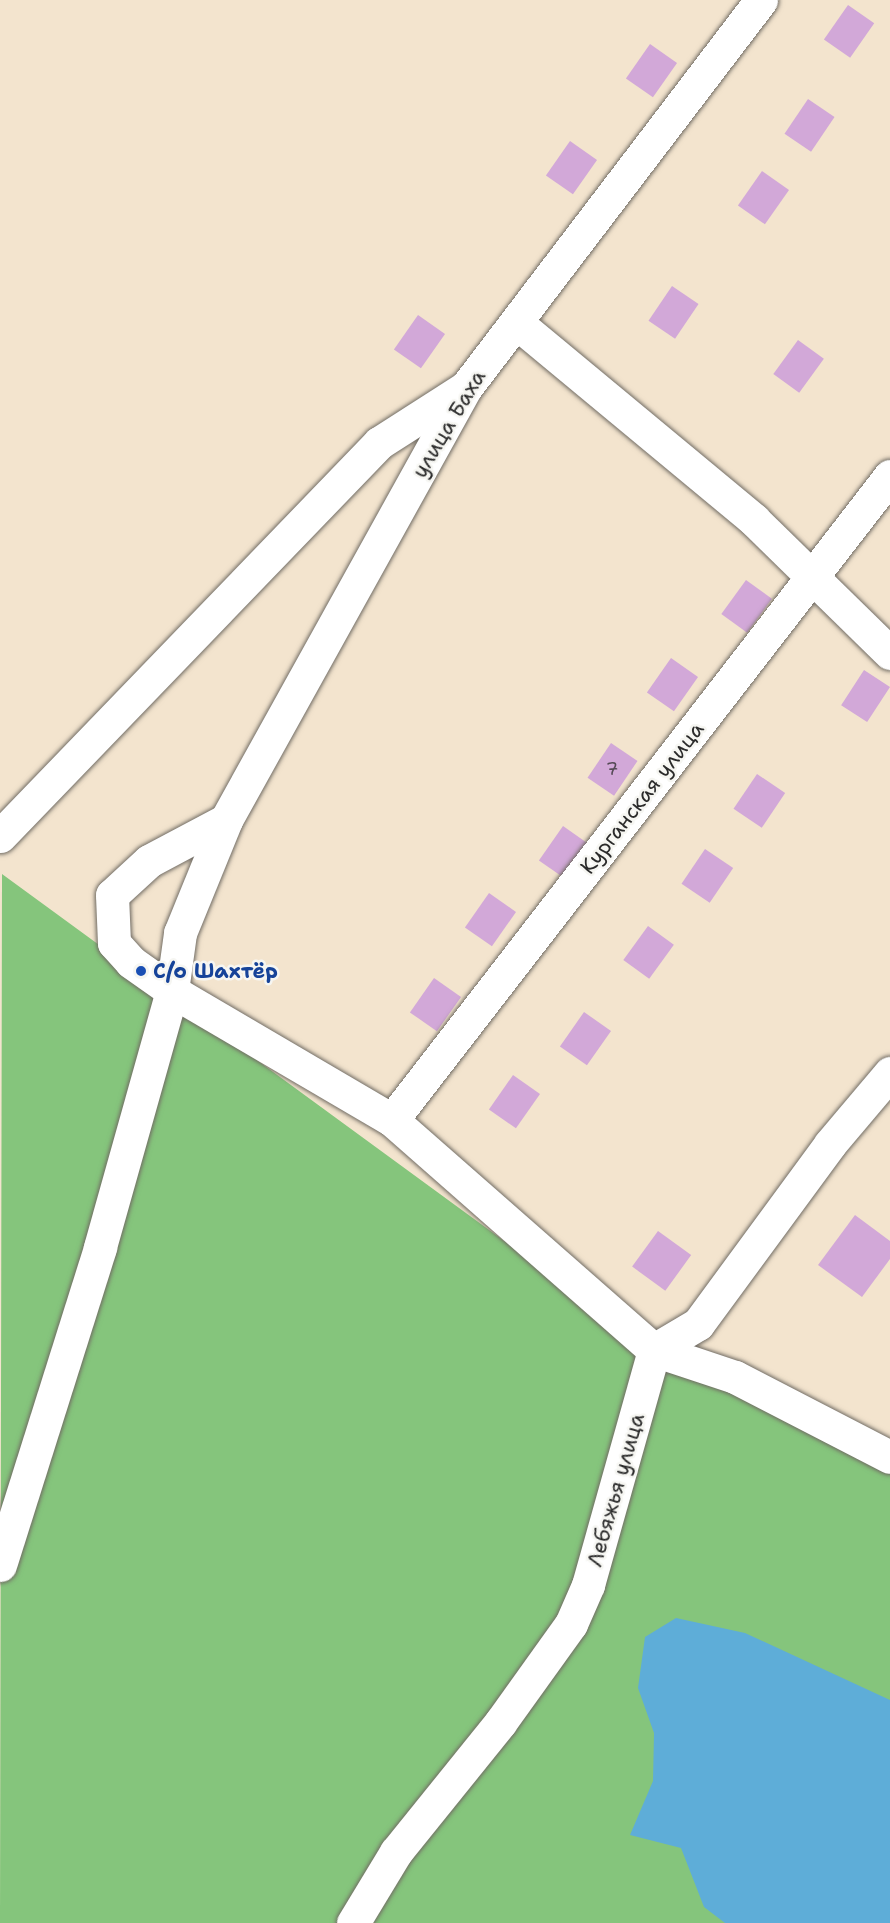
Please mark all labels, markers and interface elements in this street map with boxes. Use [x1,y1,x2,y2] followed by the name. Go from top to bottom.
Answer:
[407,366,491,482] street label: улица Баха
[575,717,709,879] street label: Курганская улица
[606,758,618,780] house number: 7
[153,958,278,984] place label: С/о Шахтёр
[134,964,148,978] marker: С/о Шахтёр
[582,1410,650,1570] street label: Лебяжья улица

